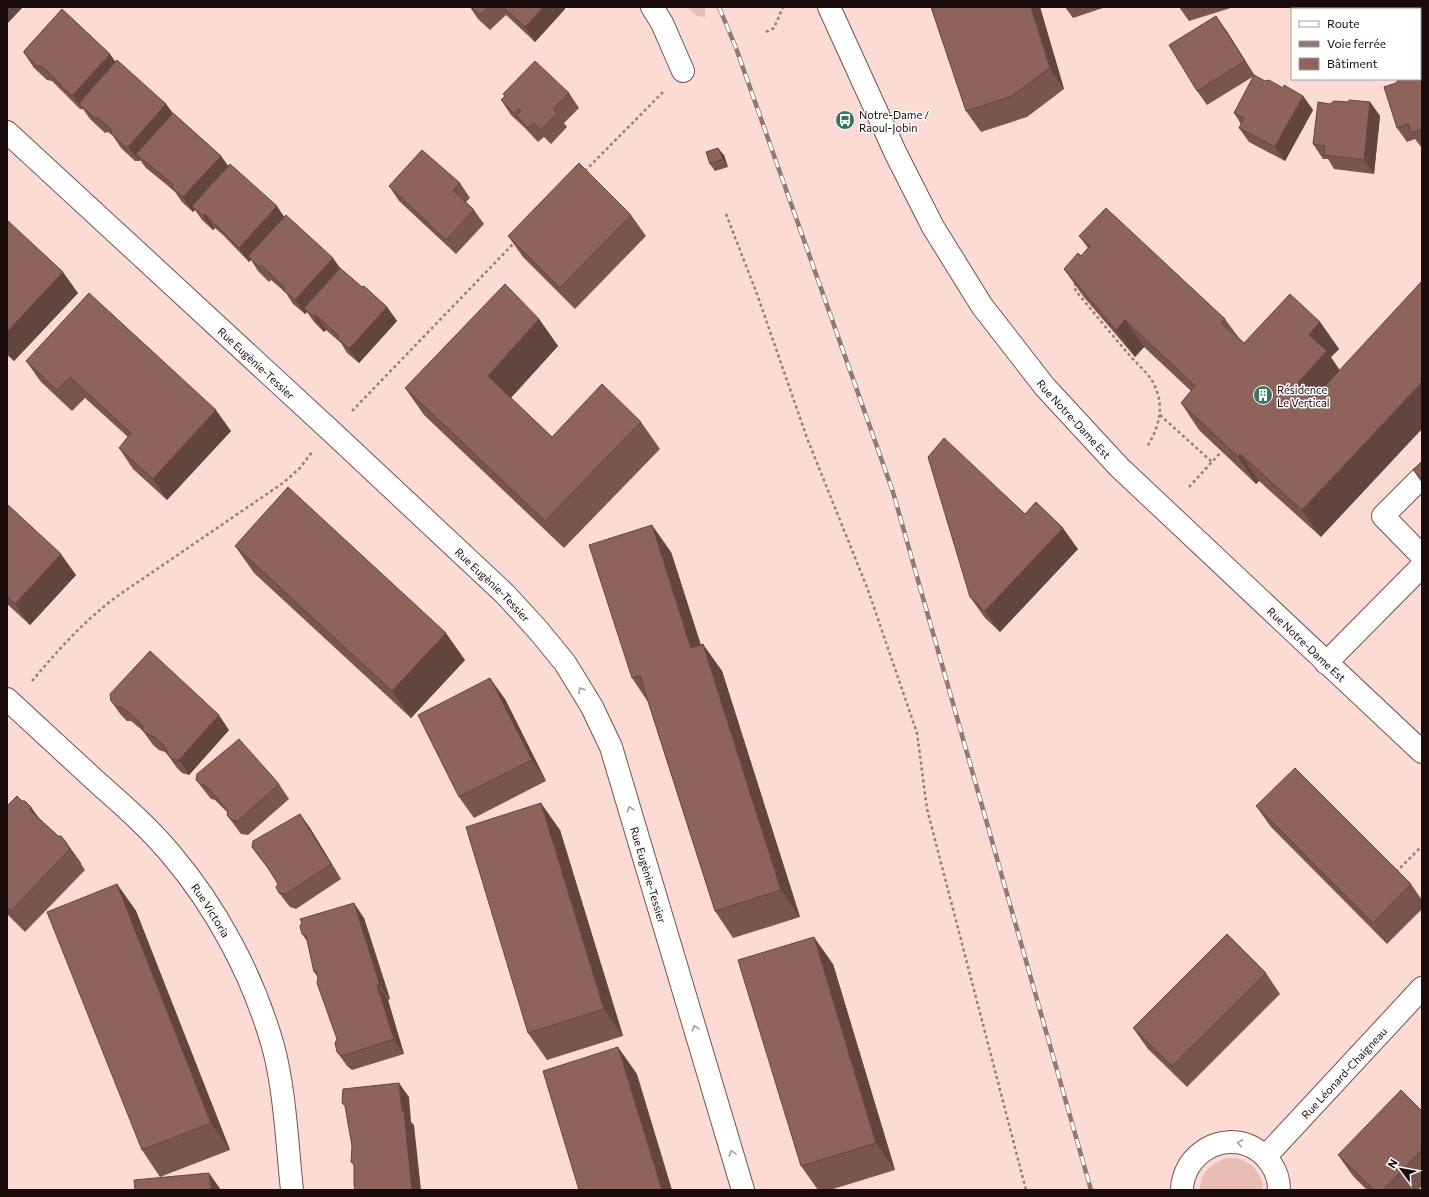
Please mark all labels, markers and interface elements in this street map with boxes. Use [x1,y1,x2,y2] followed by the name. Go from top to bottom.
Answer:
[1291,8,1421,80] legend
[1327,16,1360,30] text: Route
[1327,36,1386,50] text: Voie ferrée
[1327,56,1378,70] text: Bâtiment
[859,108,929,135] place label: Notre-Dame / Raoul-Jobin
[834,109,856,131] bus stop icon: Notre-Dame / Raoul-Jobin
[216,324,298,402] street label: Rue Eugènie-Tessier
[1035,376,1114,461] street label: Rue Notre-Dame Est
[1277,383,1330,409] place label: Résidence Le Vertical
[1252,384,1274,406] building icon: Résidence Le Vertical
[453,545,534,624] street label: Rue Eugènie-Tessier
[1265,604,1349,684] street label: Rue Notre-Dame Est
[579,687,586,694] one-way arrow
[626,806,635,813] one-way arrow
[629,825,670,925] street label: Rue Eugènie-Tessier
[189,881,233,939] street label: Rue Victoria
[1298,1024,1389,1121] street label: Rue Léonard-Chaigneau
[691,1025,700,1032] one-way arrow
[1236,1140,1243,1148] one-way arrow
[728,1149,737,1156] one-way arrow
[1381,1149,1421,1189] north arrow
[1384,1156,1400,1170] text: N

